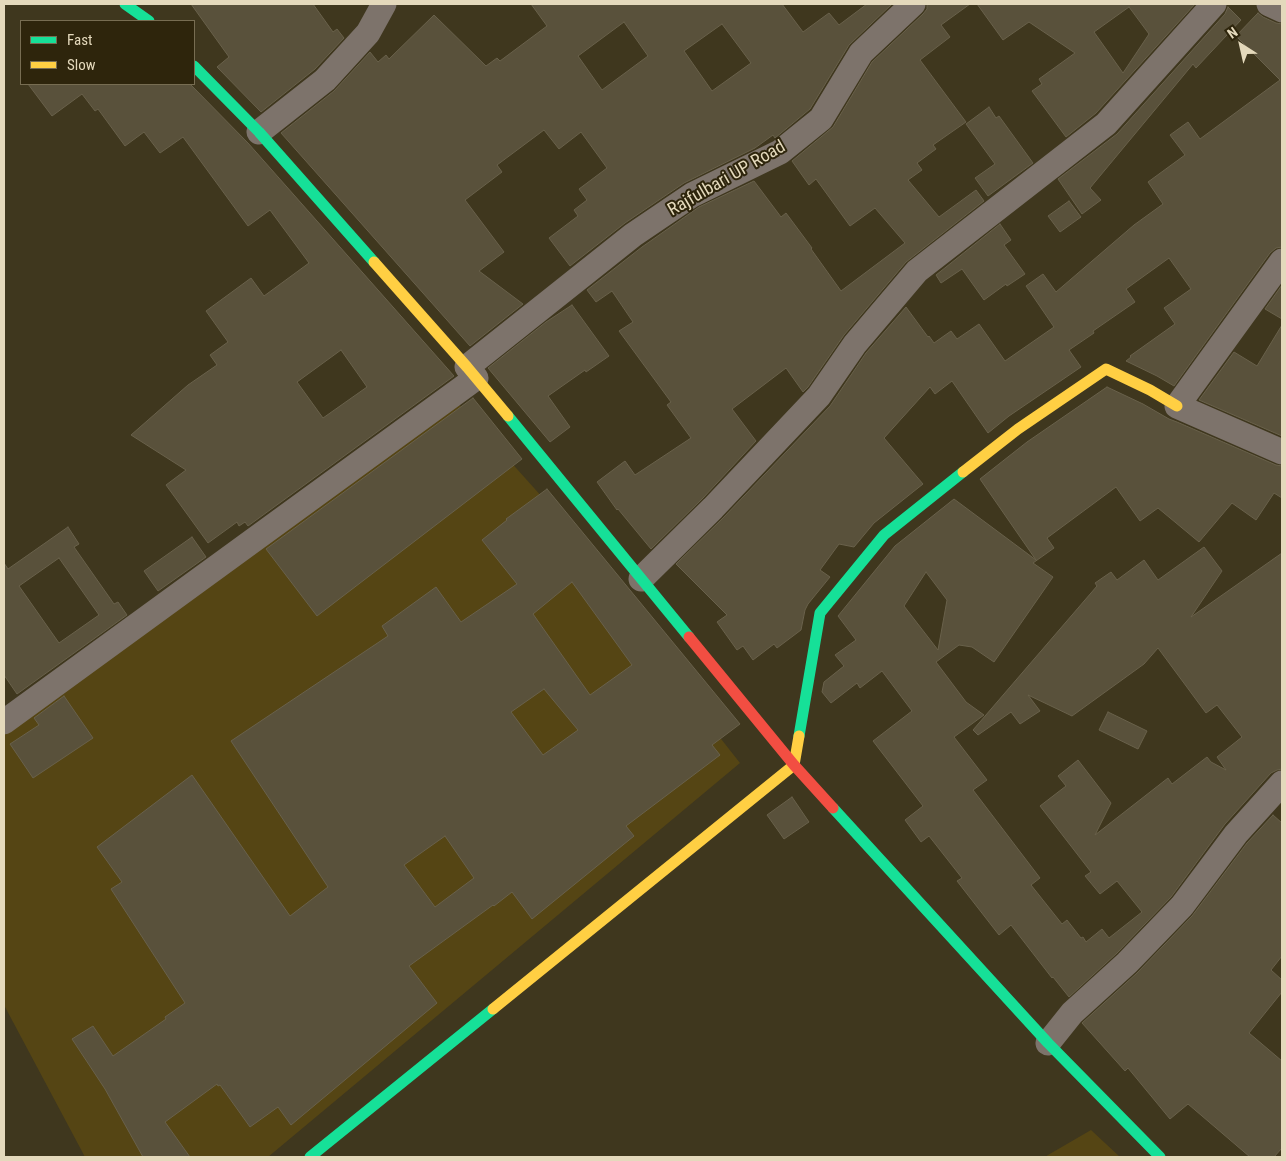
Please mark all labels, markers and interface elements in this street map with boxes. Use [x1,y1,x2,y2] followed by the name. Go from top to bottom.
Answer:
[20,20,195,85] legend
[1216,20,1266,70] north arrow
[1224,24,1240,42] text: N
[67,31,92,49] text: Fast
[67,56,96,74] text: Slow
[664,137,790,221] street label: Rajfulbari UP Road

